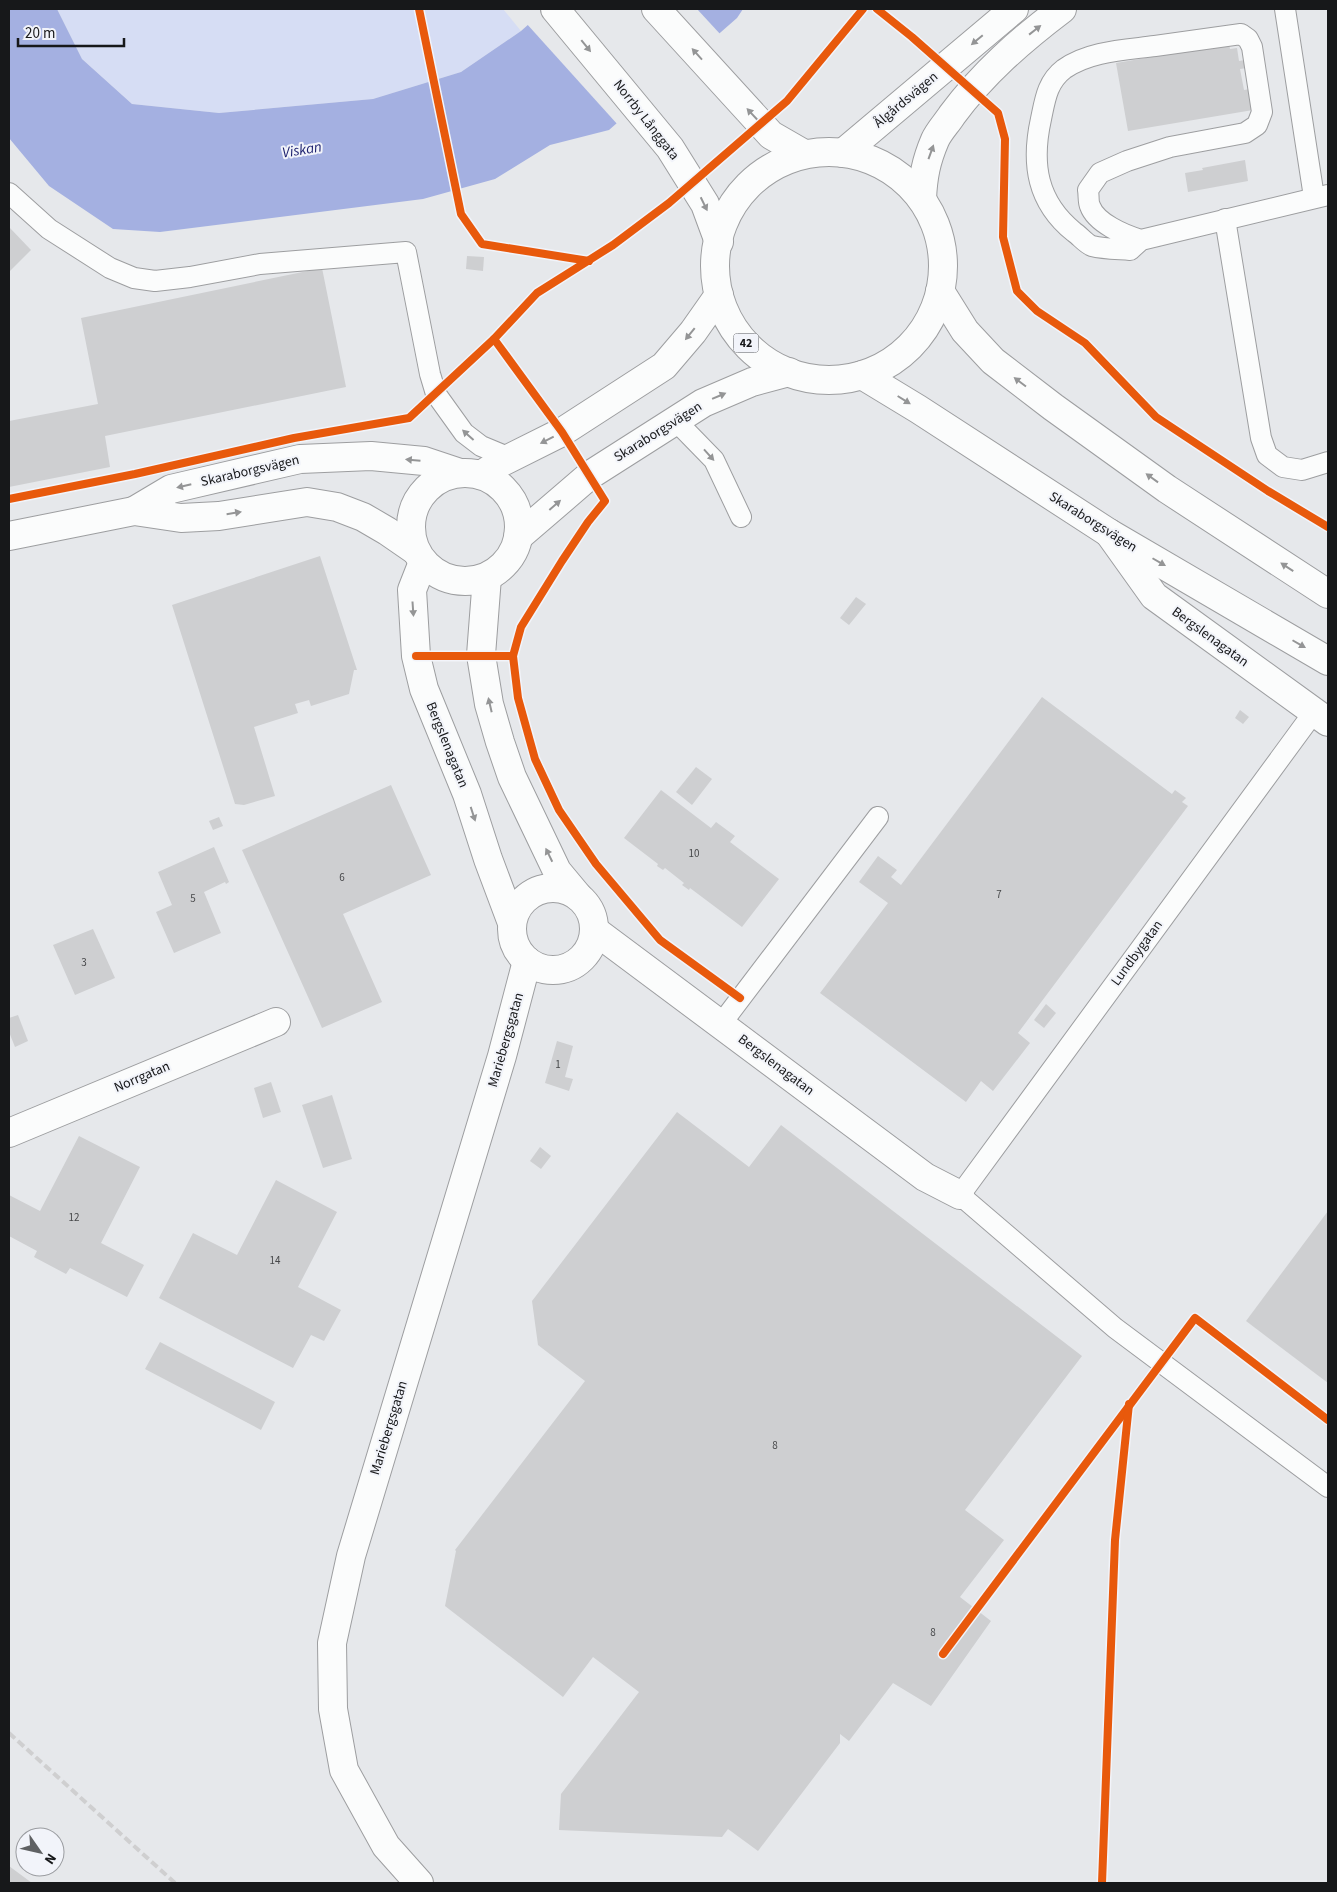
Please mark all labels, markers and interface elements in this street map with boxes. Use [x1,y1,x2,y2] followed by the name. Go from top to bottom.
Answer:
[18,15,124,47] scale bar
[25,23,55,44] text: 20 m
[1028,24,1041,35] one-way arrow
[971,35,984,46] one-way arrow
[581,40,592,53] one-way arrow
[692,48,703,60] one-way arrow
[870,67,942,133] street label: Ålgårdsvägen
[608,76,684,164] street label: Norrby Långgata
[746,109,758,121] one-way arrow
[281,136,323,163] water label: Viskan
[927,144,935,159] one-way arrow
[701,197,709,211] one-way arrow
[685,327,696,340] one-way arrow
[734,333,758,352] road number: 42
[1013,377,1027,387] one-way arrow
[712,392,727,400] one-way arrow
[897,396,910,405] one-way arrow
[610,397,706,467] street label: Skaraborgsvägen
[462,430,475,441] one-way arrow
[540,436,554,444] one-way arrow
[703,449,715,461] one-way arrow
[199,450,301,492] street label: Skaraborgsvägen
[405,455,421,463] one-way arrow
[1145,473,1159,483] one-way arrow
[177,482,192,490] one-way arrow
[1045,487,1141,557] street label: Skaraborgsvägen
[548,499,560,511] one-way arrow
[227,509,243,517] one-way arrow
[1152,558,1165,567] one-way arrow
[1281,562,1294,572] one-way arrow
[410,601,418,617] one-way arrow
[1167,602,1253,672] street label: Bergslenagatan
[1293,640,1306,649] one-way arrow
[486,697,494,712] one-way arrow
[421,699,473,791] street label: Bergslenagatan
[470,806,478,821] one-way arrow
[689,846,699,861] house number: 10
[545,848,553,862] one-way arrow
[339,870,345,885] house number: 6
[996,887,1002,902] house number: 7
[190,891,196,906] house number: 5
[1106,916,1168,990] street label: Lundbygatan
[81,955,87,970] house number: 3
[483,990,529,1090] street label: Mariebergsgatan
[734,1030,818,1100] street label: Bergslenagatan
[111,1056,173,1098] street label: Norrgatan
[555,1057,561,1072] house number: 1
[69,1210,79,1225] house number: 12
[270,1253,281,1268] house number: 14
[365,1378,413,1478] street label: Mariebergsgatan
[772,1438,778,1453] house number: 8
[930,1625,936,1640] house number: 8
[15,1827,65,1877] north arrow
[39,1849,61,1868] text: N

